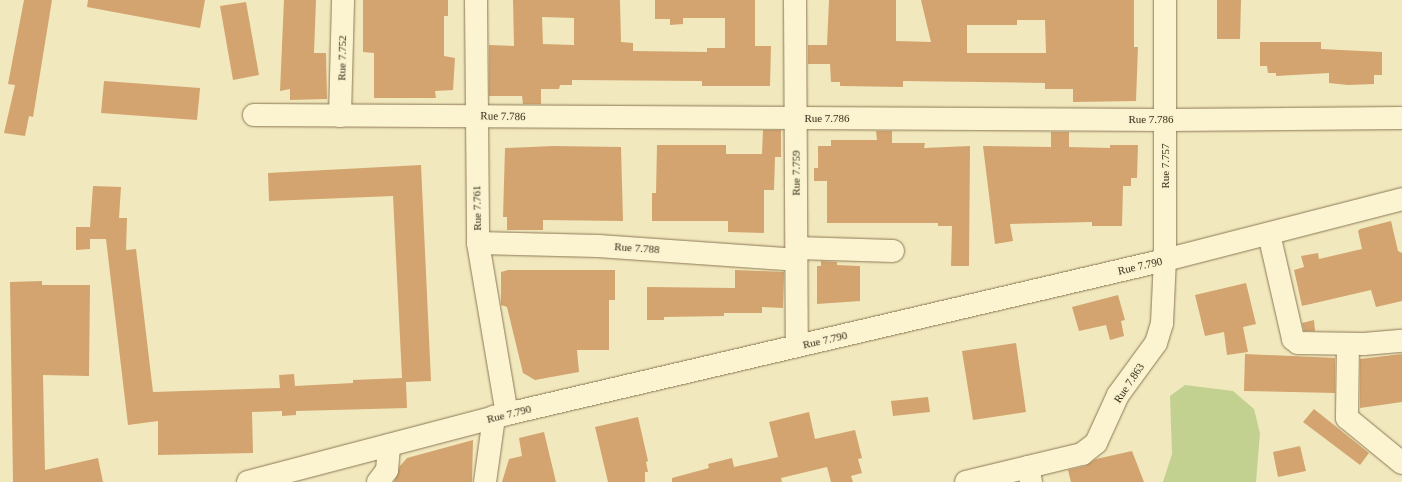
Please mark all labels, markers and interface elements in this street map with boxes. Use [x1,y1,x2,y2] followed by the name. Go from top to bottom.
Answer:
[335,35,349,81] street label: Rue 7.752
[480,109,526,123] street label: Rue 7.786
[804,111,850,125] street label: Rue 7.786
[1128,112,1174,126] street label: Rue 7.786
[1158,143,1172,189] street label: Rue 7.757
[789,150,803,196] street label: Rue 7.759
[470,185,484,231] street label: Rue 7.761
[614,240,660,256] street label: Rue 7.788
[1116,254,1164,278] street label: Rue 7.790
[801,328,849,352] street label: Rue 7.790
[1111,361,1147,405] street label: Rue 7.863
[485,402,533,426] street label: Rue 7.790

